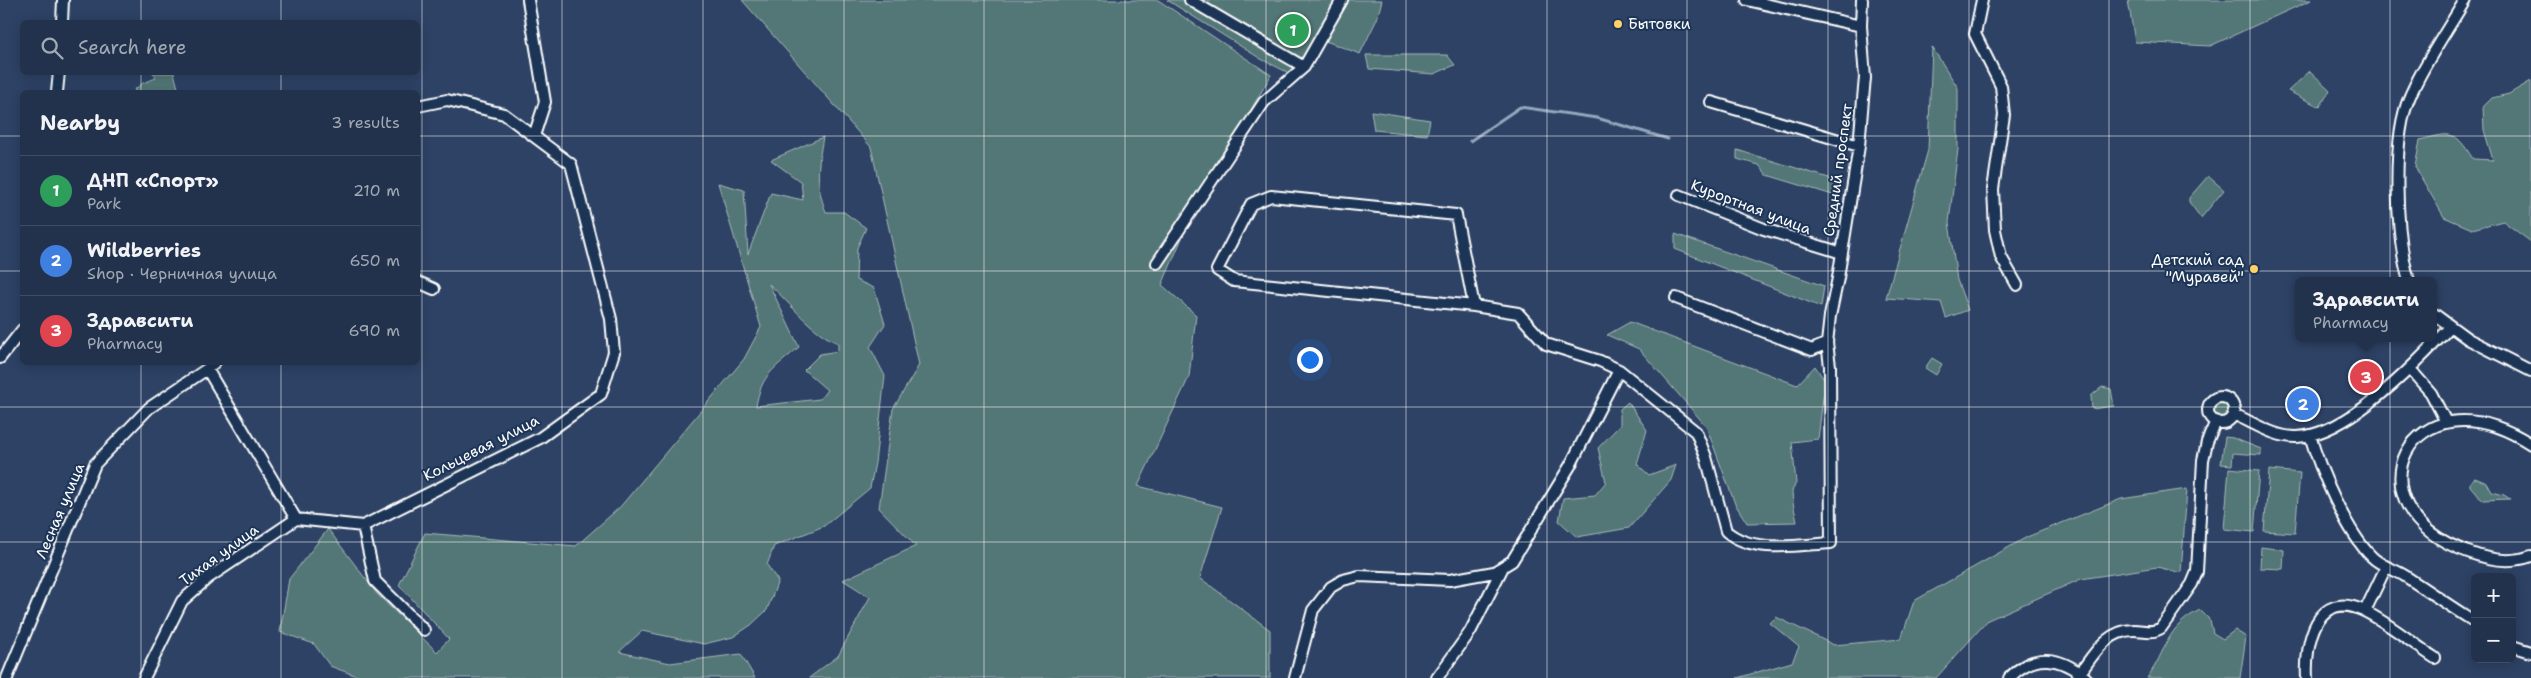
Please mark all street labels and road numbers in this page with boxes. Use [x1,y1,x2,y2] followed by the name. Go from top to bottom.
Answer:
[1819,102,1857,238] street label: Средний проспект
[1688,175,1815,239] street label: Курортная улица
[420,410,543,486] street label: Кольцевая улица
[31,459,89,562] street label: Лесная улица
[175,519,263,590] street label: Тихая улица

